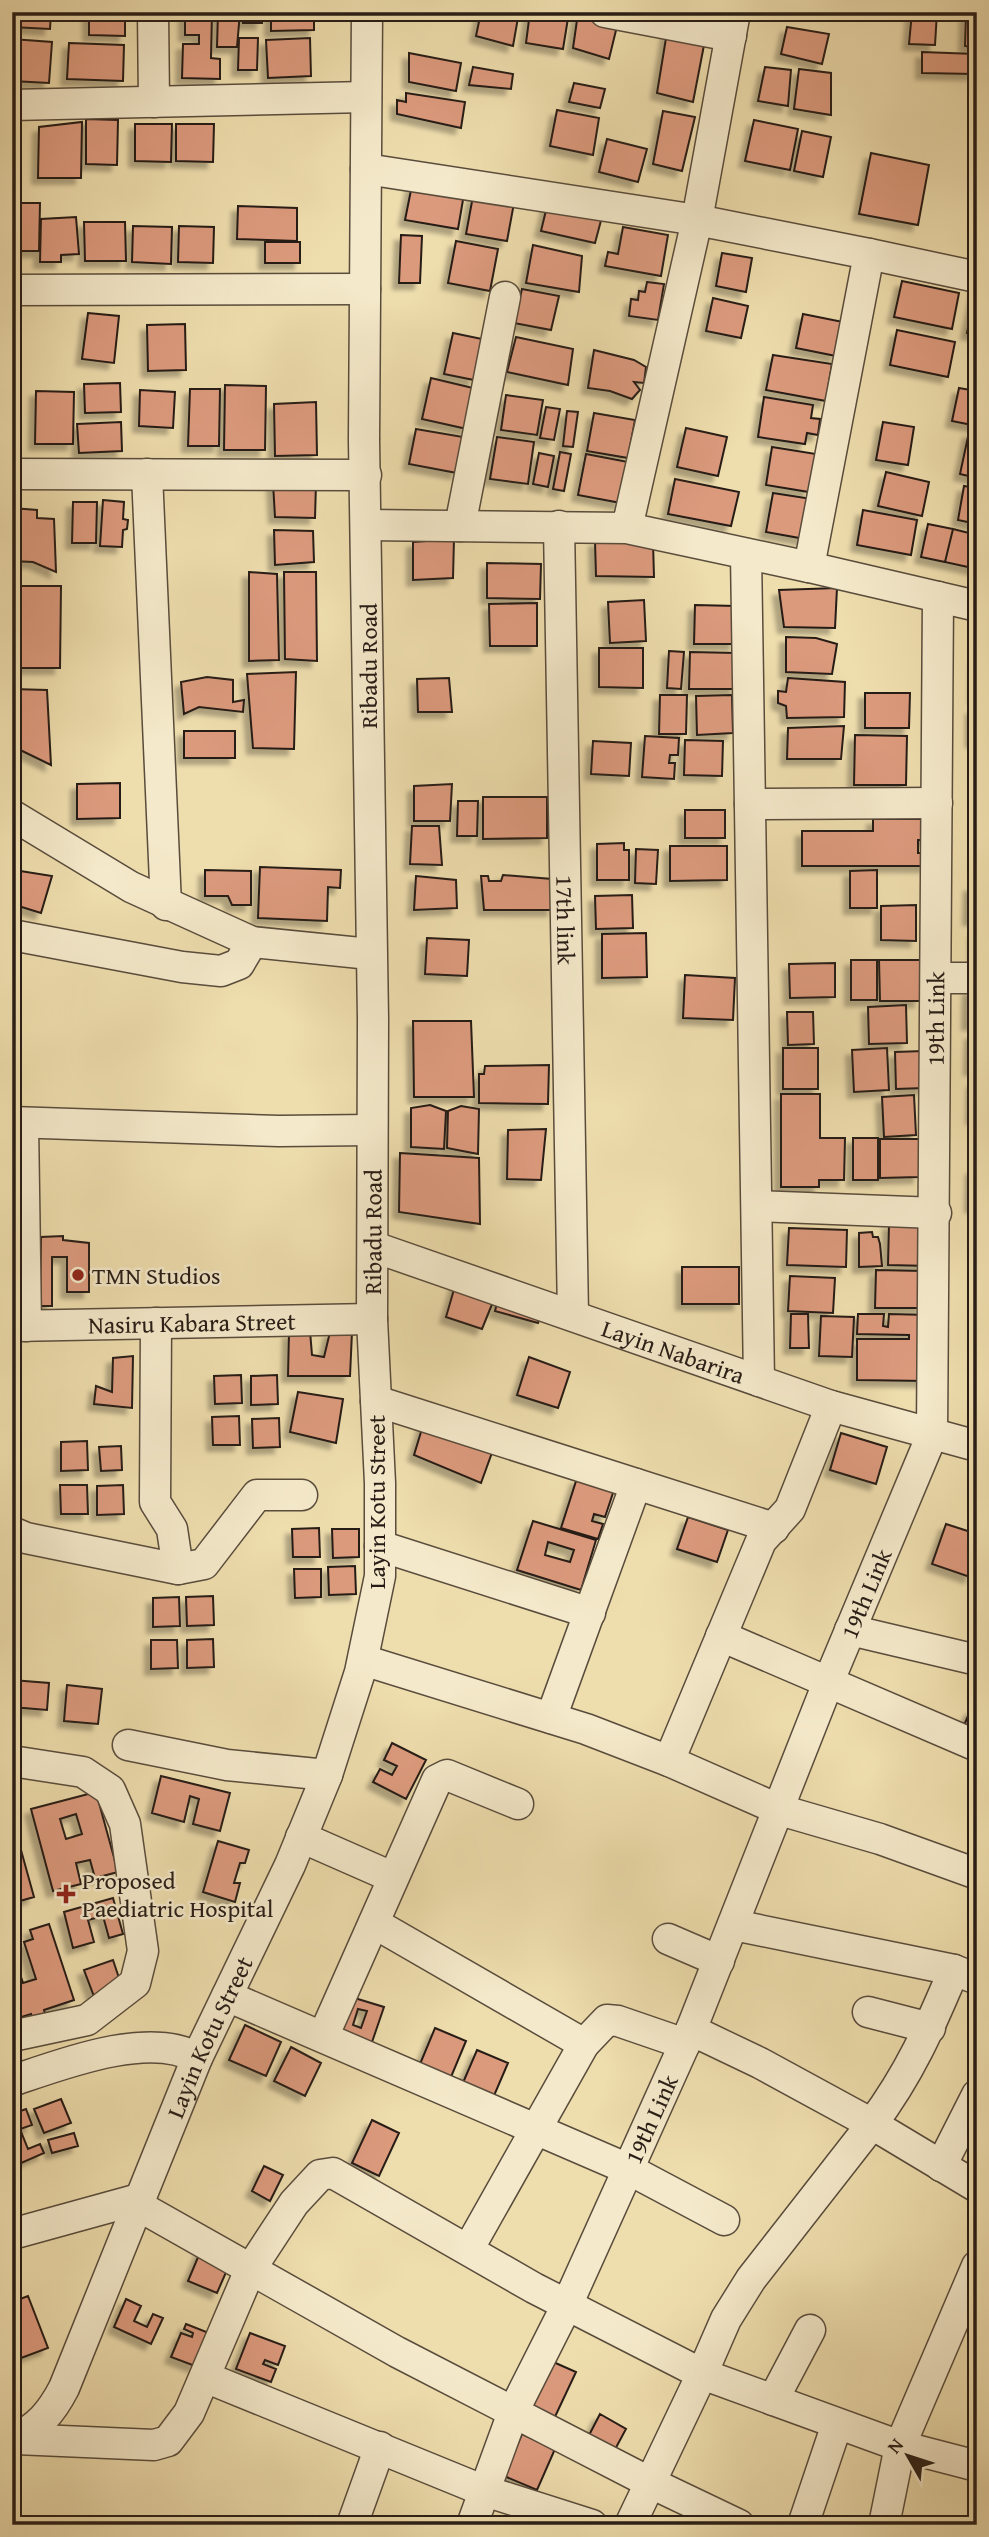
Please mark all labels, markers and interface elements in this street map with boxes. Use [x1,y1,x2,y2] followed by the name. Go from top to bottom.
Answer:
[351,603,386,729] street label: Ribadu Road
[548,875,584,966] street label: 17th link
[917,971,953,1066] street label: 19th Link
[355,1169,390,1295] street label: Ribadu Road
[92,1258,221,1293] place label: TMN Studios
[70,1267,86,1283] marker: TMN Studios
[88,1303,297,1342] street label: Nasiru Kabara Street
[597,1310,750,1392] street label: Layin Nabarira
[359,1414,394,1589] street label: Layin Kotu Street
[831,1542,900,1644] street label: 19th Link
[82,1863,274,1926] place label: Proposed Paediatric Hospital
[56,1884,76,1904] marker: Proposed Paediatric Hospital
[157,1950,261,2123] street label: Layin Kotu Street
[615,2068,687,2169] street label: 19th Link
[874,2422,944,2492] north arrow
[880,2431,910,2459] text: N

